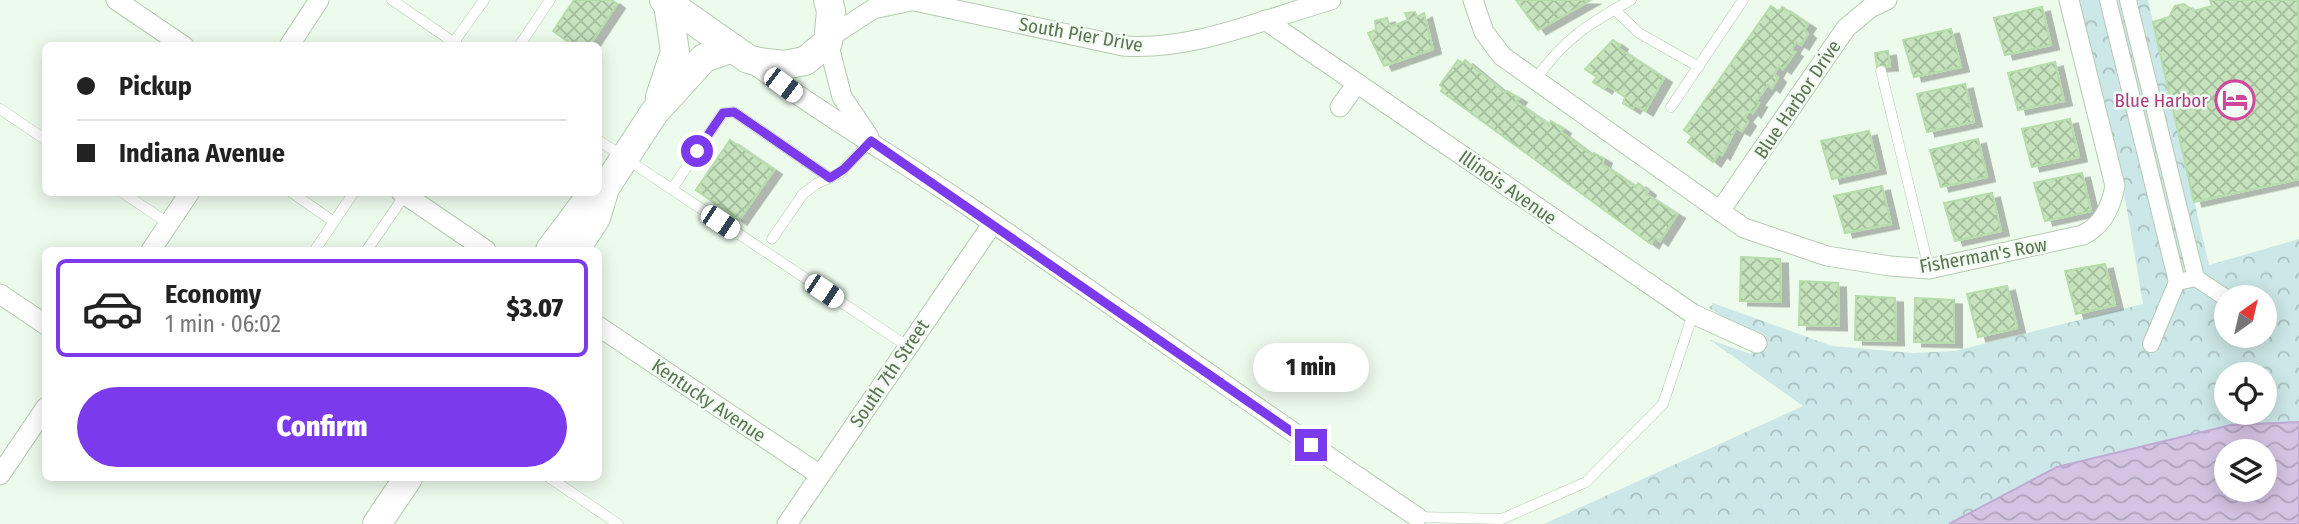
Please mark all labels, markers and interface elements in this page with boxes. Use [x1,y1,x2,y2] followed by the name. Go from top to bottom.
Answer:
[1017,12,1145,57] street label: South Pier Drive
[1749,36,1846,163] street label: Blue Harbor Drive
[760,64,807,106] car
[119,71,192,102] text: Pickup
[2214,79,2256,121] hotel icon: Blue Harbor
[2115,89,2208,112] place label: Blue Harbor
[681,135,713,167] route start
[119,138,285,169] text: Indiana Avenue
[1454,145,1561,230] street label: Illinois Avenue
[697,202,744,242] car
[1918,233,2049,278] street label: Fisherman's Row
[801,271,848,311] car
[81,277,144,340] icon: car
[165,279,261,310] text: Economy
[2214,285,2277,348] north arrow
[2214,285,2277,502] map controls
[507,293,563,324] text: $3.07
[165,310,281,338] text: 1 min · 06:02
[845,314,934,432] street label: South 7th Street
[1253,344,1369,392] callout: 1 min
[1286,353,1336,381] text: 1 min
[647,354,770,447] street label: Kentucky Avenue
[2214,362,2277,425] button: locate
[77,387,567,467] button: Confirm
[1295,429,1327,461] route end
[2214,439,2277,502] button: layers

